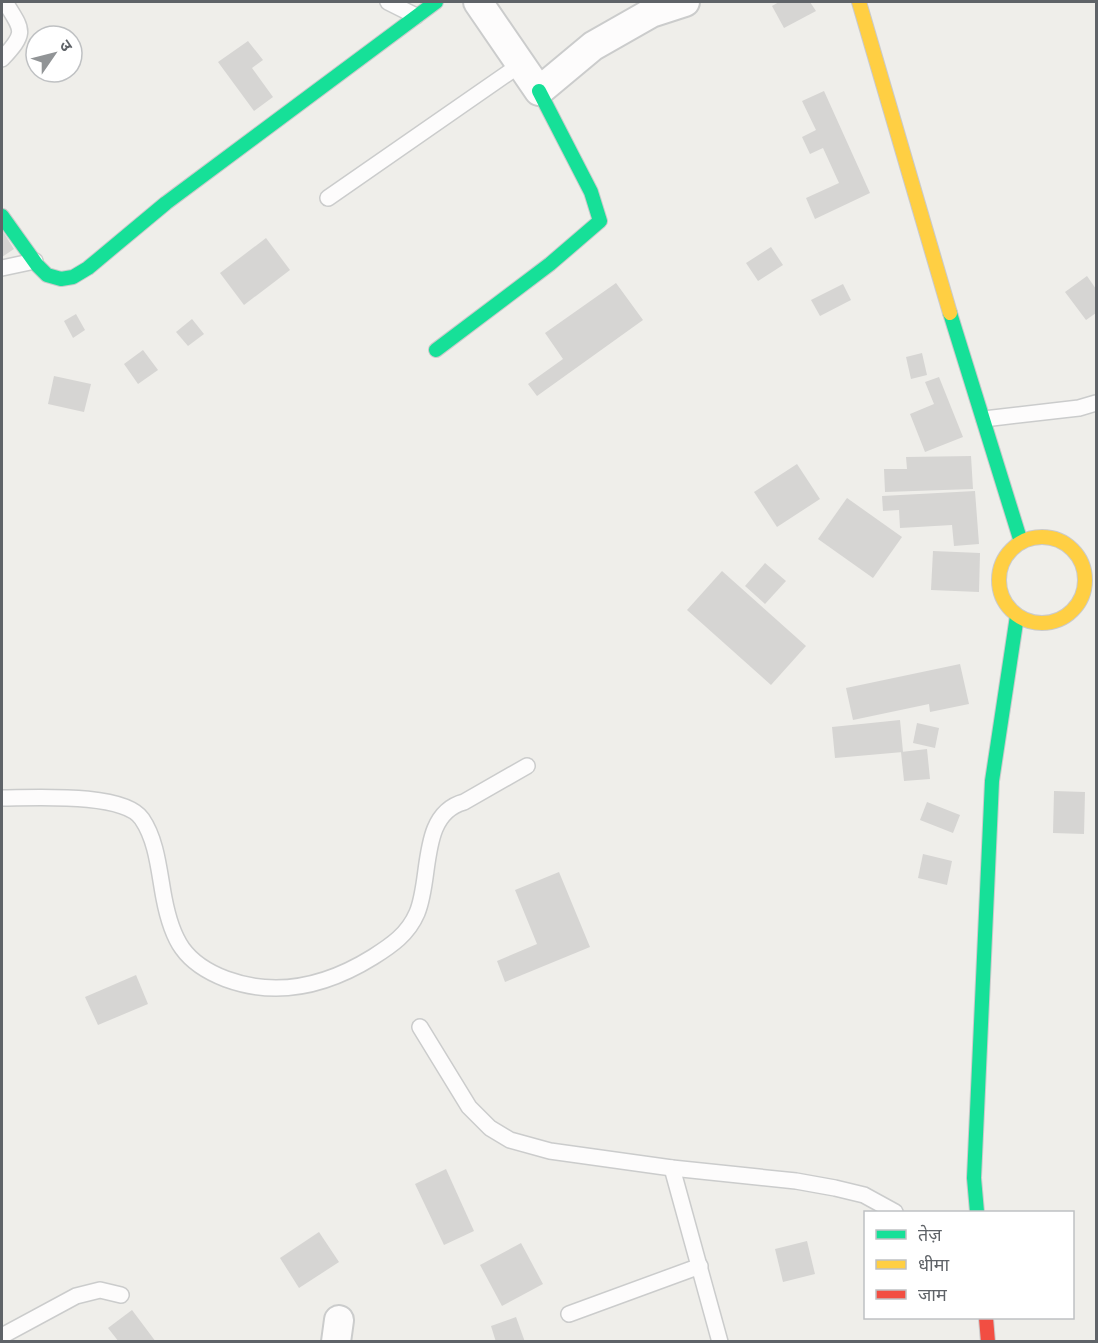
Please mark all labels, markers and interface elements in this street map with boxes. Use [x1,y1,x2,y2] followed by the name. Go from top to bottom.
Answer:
[24,24,84,84] north arrow
[56,37,76,55] text: उ
[864,1211,1074,1319] legend
[918,1224,942,1245] text: तेज़
[918,1255,949,1275] text: धीमा
[918,1285,948,1305] text: जाम

